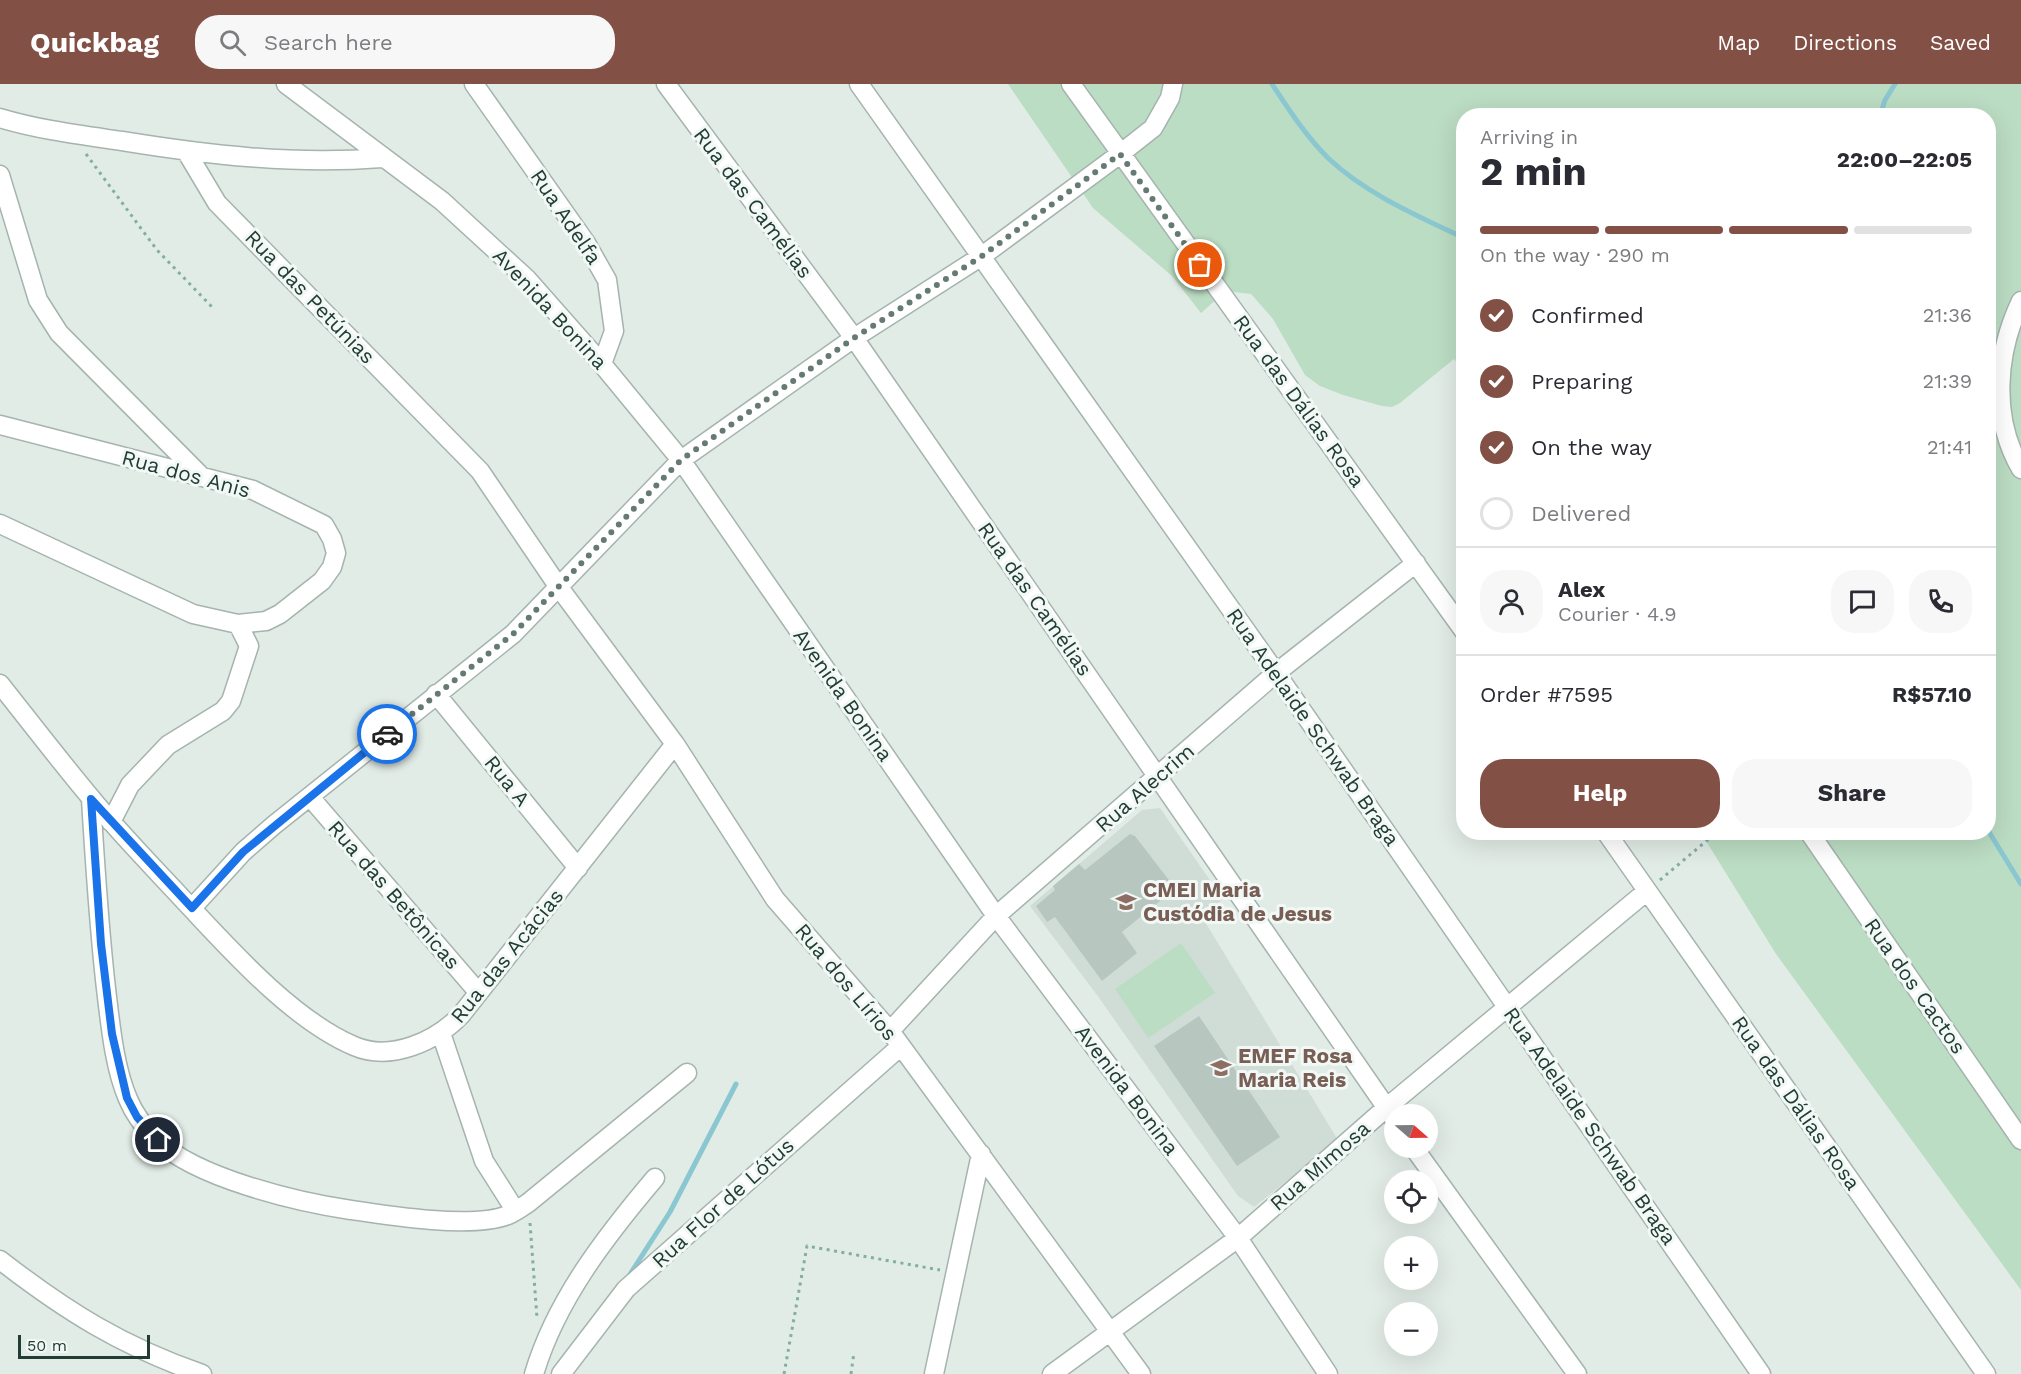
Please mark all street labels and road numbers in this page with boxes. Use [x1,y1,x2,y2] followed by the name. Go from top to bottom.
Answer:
[689,123,818,283] street label: Rua das Camélias
[525,164,607,269] street label: Rua Adelfa
[240,225,381,369] street label: Rua das Petúnias
[488,243,613,374] street label: Avenida Bonina
[1228,310,1370,492] street label: Rua das Dálias Rosa
[119,444,253,503] street label: Rua dos Anis
[973,517,1098,680] street label: Rua das Camélias
[1222,603,1405,850] street label: Rua Adelaide Schwab Braga
[788,624,899,766] street label: Avenida Bonina
[1090,738,1199,837] street label: Rua Alecrim
[479,750,536,811] street label: Rua A
[323,815,466,974] street label: Rua das Betônicas
[445,884,568,1028] street label: Rua das Acácias
[1859,913,1971,1058] street label: Rua dos Cactos
[790,918,903,1045] street label: Rua dos Lírios
[1499,1002,1682,1249] street label: Rua Adelaide Schwab Braga
[1727,1011,1866,1195] street label: Rua das Dálias Rosa
[1070,1020,1184,1160] street label: Avenida Bonina
[1265,1115,1375,1216] street label: Rua Mimosa
[647,1132,799,1273] street label: Rua Flor de Lótus

